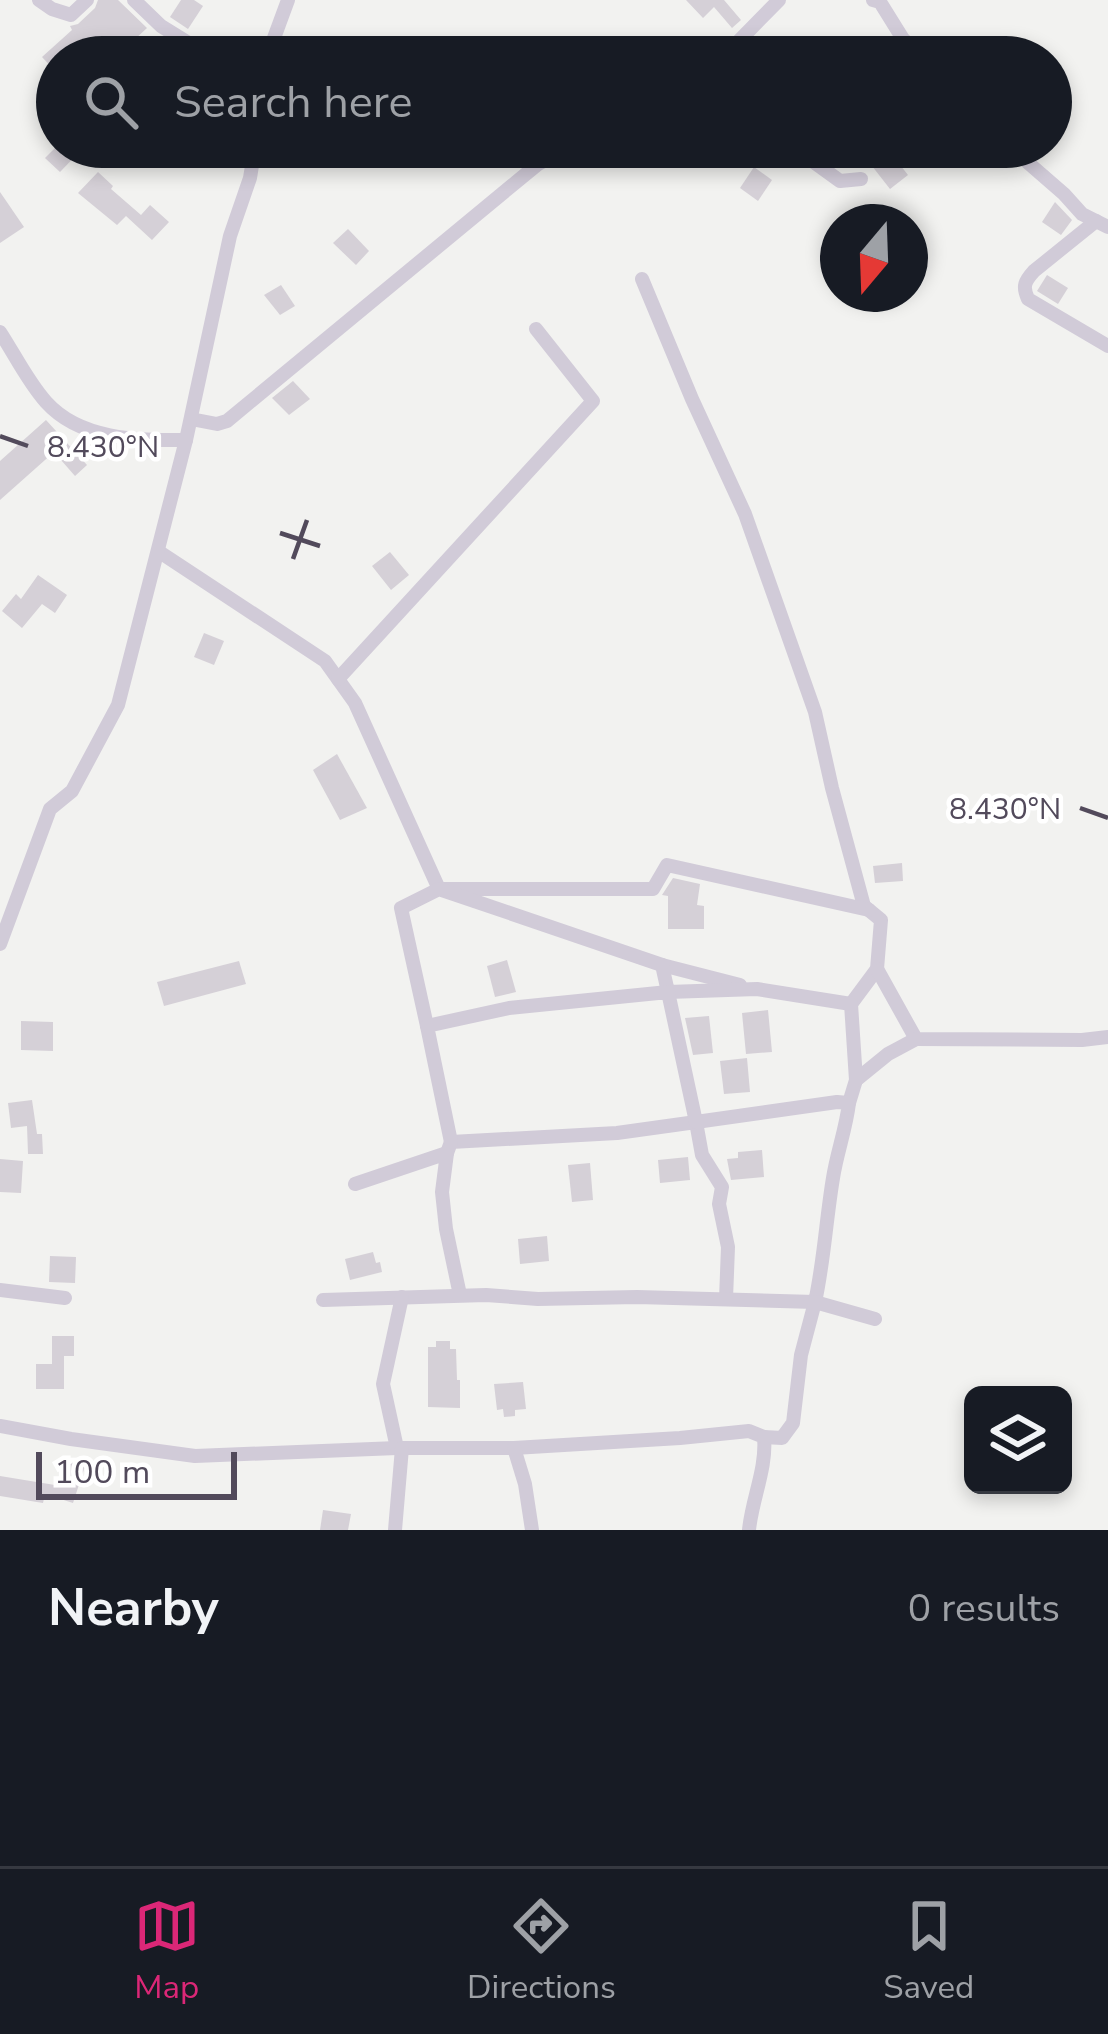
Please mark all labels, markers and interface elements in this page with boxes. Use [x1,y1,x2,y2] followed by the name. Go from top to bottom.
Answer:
[36,36,1072,168] search box
[78,69,144,135] icon: search
[174,72,413,133] text: Search here
[820,204,928,312] north arrow
[47,427,159,468] text: 8.430°N
[949,789,1061,830] text: 8.430°N
[964,1386,1072,1494] map controls
[964,1386,1072,1494] button: layers
[36,1446,237,1499] scale bar
[54,1450,150,1495] text: 100 m
[48,1573,219,1643] text: Nearby
[908,1582,1060,1635] text: 0 results
[134,1893,200,2010] tab: Map
[467,1893,616,2010] tab: Directions
[883,1893,974,2010] tab: Saved

